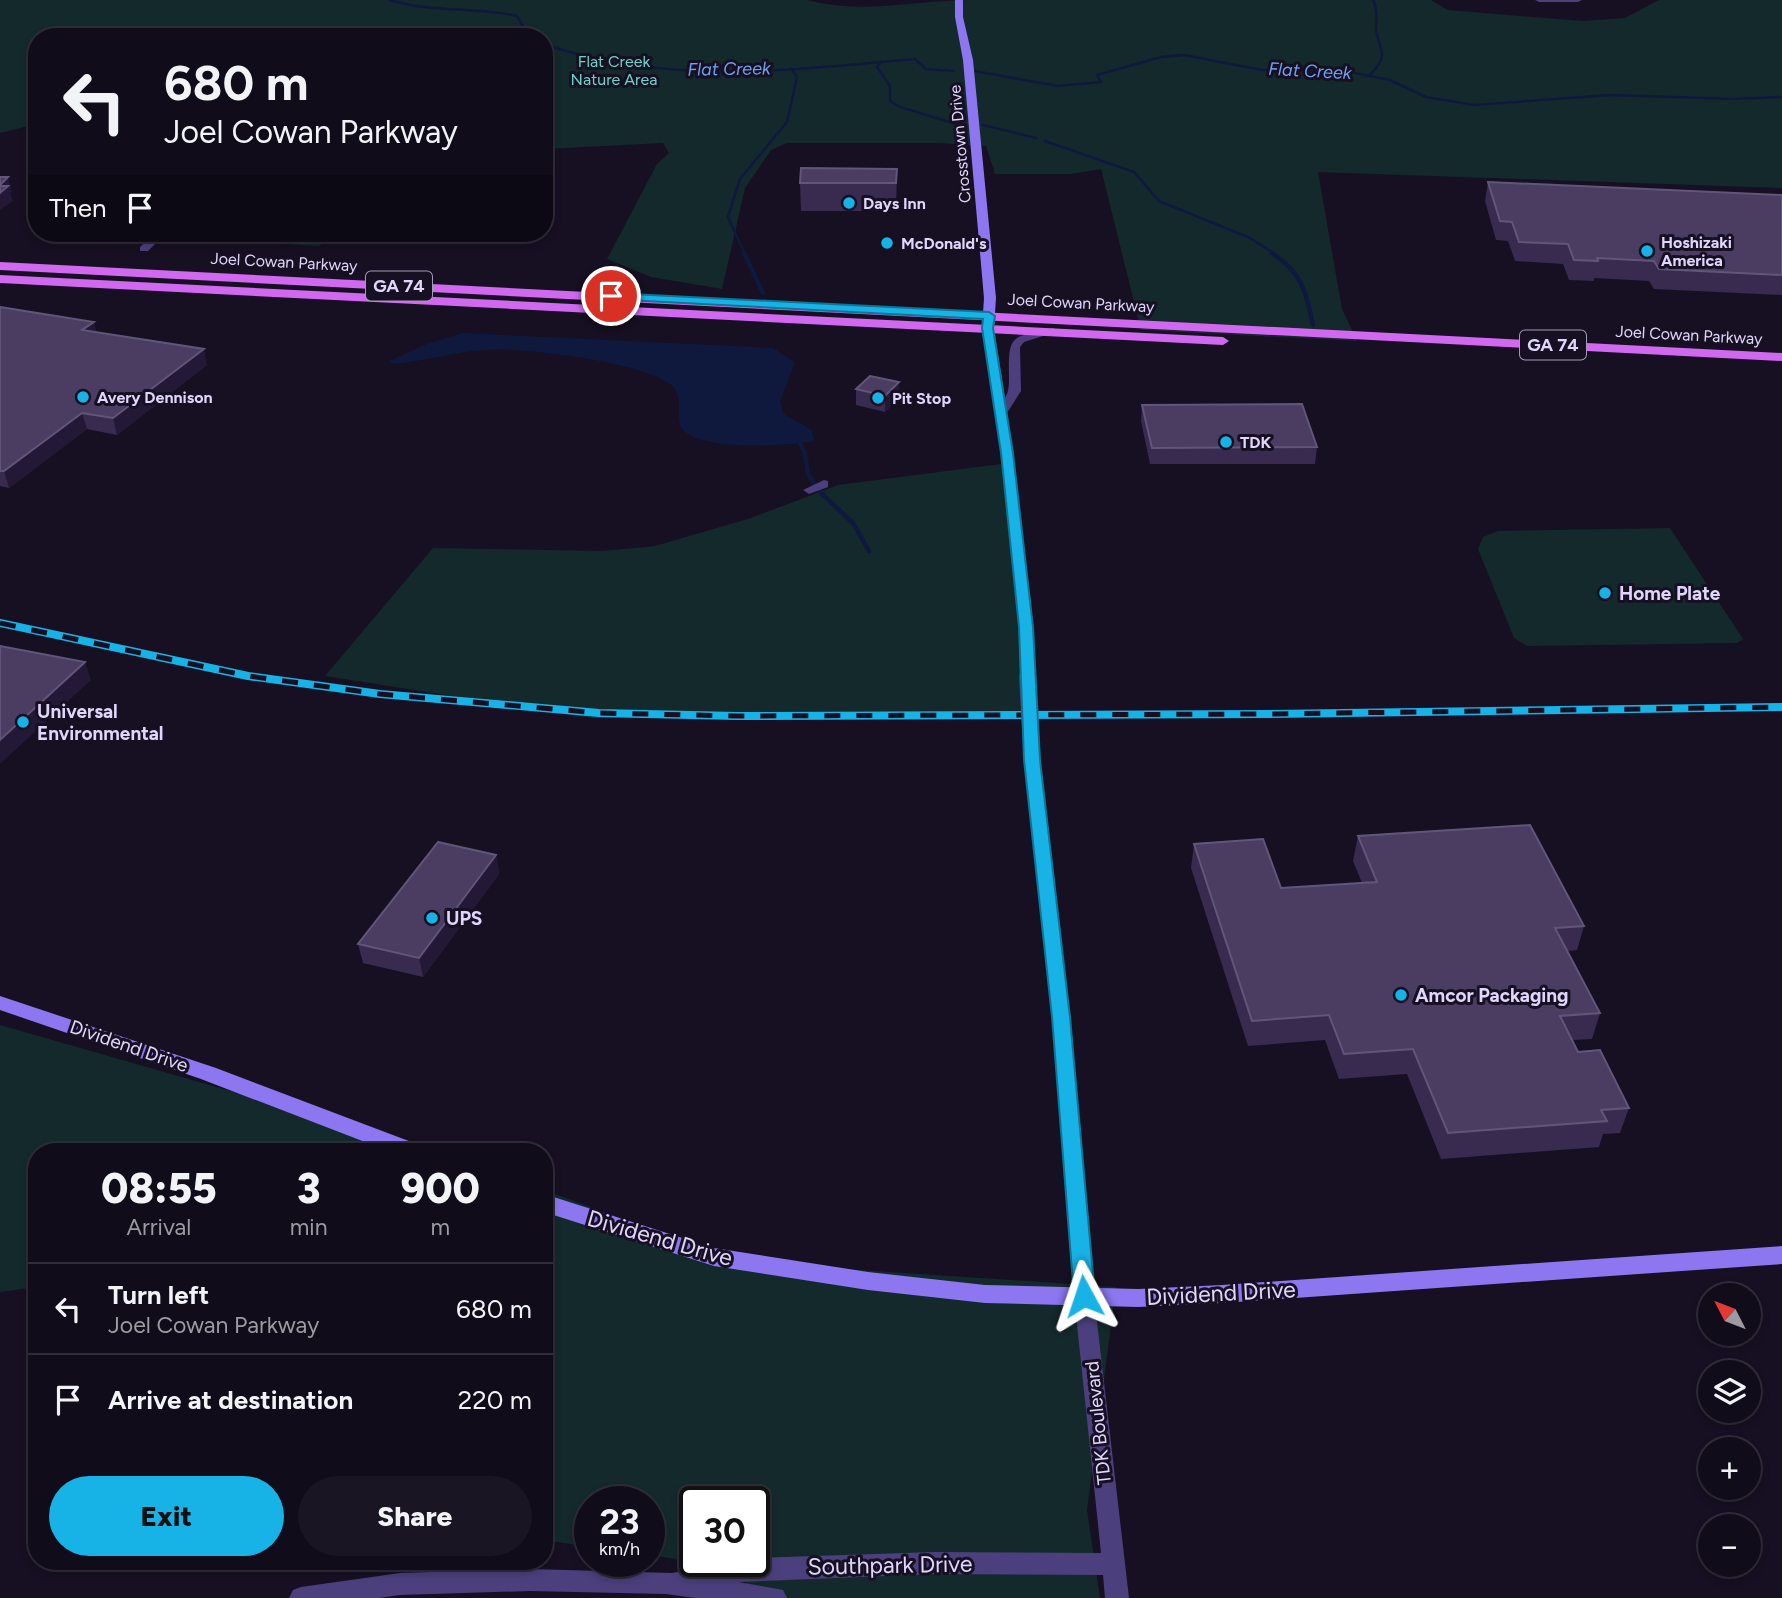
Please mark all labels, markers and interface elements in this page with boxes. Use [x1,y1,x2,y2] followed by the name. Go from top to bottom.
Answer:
[571,52,657,89] park label: Flat Creek Nature Area
[164,53,309,112] text: 680 m
[49,56,140,147] icon: left
[687,57,772,81] water label: Flat Creek
[1268,58,1353,84] water label: Flat Creek
[945,84,975,204] street label: Crosstown Drive
[164,113,458,151] text: Joel Cowan Parkway
[121,189,159,227] icon: arrive
[49,192,107,224] text: Then
[863,194,926,213] place label: Days Inn
[841,195,857,211] marker: Days Inn
[1661,233,1732,270] place label: Hoshizaki America
[901,234,987,253] place label: McDonald's
[879,235,895,251] marker: McDonald's
[1639,243,1655,259] marker: Hoshizaki America
[210,249,358,275] street label: Joel Cowan Parkway
[581,266,641,326] pin
[366,272,432,300] road number: GA 74
[592,277,630,315] icon: arrive
[1007,290,1155,316] street label: Joel Cowan Parkway
[1615,322,1763,348] street label: Joel Cowan Parkway
[1520,330,1586,360] road number: GA 74
[97,388,213,407] place label: Avery Dennison
[75,389,91,405] marker: Avery Dennison
[892,389,951,408] place label: Pit Stop
[870,390,886,406] marker: Pit Stop
[1240,433,1272,452] place label: TDK
[1218,434,1234,450] marker: TDK
[1619,582,1721,605] place label: Home Plate
[1597,585,1613,601] marker: Home Plate
[37,700,163,745] place label: Universal Environmental
[15,714,31,730] marker: Universal Environmental
[446,907,482,930] place label: UPS
[424,910,440,926] marker: UPS
[1415,984,1569,1007] place label: Amcor Packaging
[1393,987,1409,1003] marker: Amcor Packaging
[67,1015,191,1077] street label: Dividend Drive
[101,1163,217,1214] text: 08:55
[297,1163,320,1214] text: 3
[401,1163,480,1214] text: 900
[584,1204,736,1272] street label: Dividend Drive
[126,1213,191,1241] text: Arrival
[290,1213,328,1241] text: min
[430,1213,450,1241] text: m
[1047,1259,1121,1333] position arrow
[1146,1275,1296,1311] street label: Dividend Drive
[108,1279,209,1311] text: Turn left
[1698,1283,1760,1346] north arrow
[1698,1283,1761,1577] map controls
[49,1290,87,1328] icon: left
[456,1293,532,1325] text: 680 m
[108,1311,319,1339] text: Joel Cowan Parkway
[1080,1360,1116,1486] street label: TDK Boulevard
[1698,1360,1761,1423] button: layers
[49,1381,87,1419] icon: arrive
[108,1384,353,1416] text: Arrive at destination
[458,1384,532,1416] text: 220 m
[1698,1437,1761,1500] button: +
[49,1476,284,1556] button: Exit
[298,1476,532,1556] button: Share
[679,1486,770,1577] speed limit sign: 30
[600,1501,639,1543] text: 23
[1698,1514,1761,1577] button: −
[599,1538,640,1560] text: km/h
[807,1550,973,1580] street label: Southpark Drive

